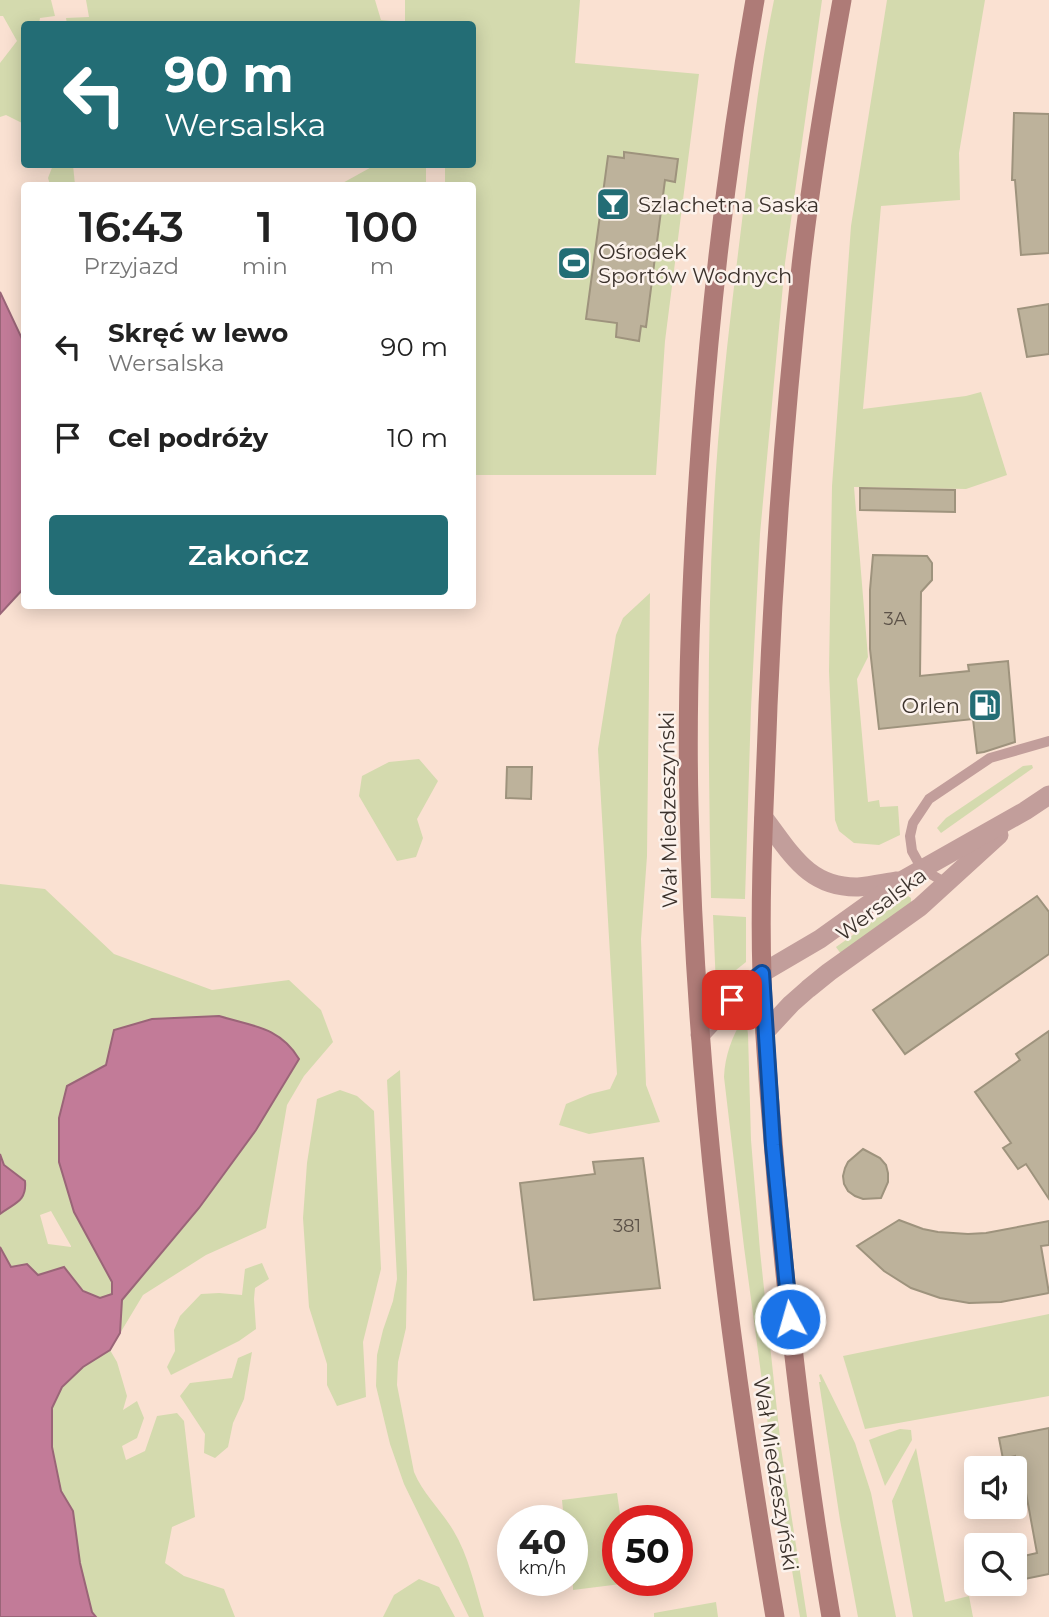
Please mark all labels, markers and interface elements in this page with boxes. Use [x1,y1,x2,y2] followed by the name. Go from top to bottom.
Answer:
[164,45,294,104] text: 90 m
[49,49,140,140] icon: left
[164,105,326,144] text: Wersalska
[594,185,632,223] bar icon: Szlachetna Saska
[638,192,819,217] place label: Szlachetna Saska
[79,201,184,253] text: 16:43
[257,201,273,253] text: 1
[346,201,418,253] text: 100
[598,239,792,288] place label: Ośrodek Sportów Wodnych
[555,244,593,282] sports icon: Ośrodek Sportów Wodnych
[84,252,179,280] text: Przyjazd
[242,252,288,280] text: min
[370,252,394,280] text: m
[108,317,288,349] text: Skręć w lewo
[49,328,87,366] icon: left
[381,331,448,363] text: 90 m
[108,349,225,377] text: Wersalska
[49,419,87,457] icon: arrive
[108,422,268,454] text: Cel podróży
[387,422,448,454] text: 10 m
[49,515,448,595] button: Zakończ
[883,608,907,630] house number: 3A
[966,686,1004,724] fuel station icon: Orlen
[902,693,960,718] place label: Orlen
[654,712,682,908] street label: Wał Miedzeszyński
[831,862,931,946] street label: Wersalska
[702,970,762,1030] pin
[713,981,751,1019] icon: arrive
[613,1215,641,1237] house number: 381
[753,1282,827,1356] position arrow
[748,1375,804,1573] street label: Wał Miedzeszyński
[964,1456,1027,1596] map controls
[964,1456,1027,1519] button: sound
[602,1505,693,1596] speed limit sign: 50
[519,1520,566,1563] text: 40
[964,1533,1027,1596] button: search
[518,1557,567,1579] text: km/h

